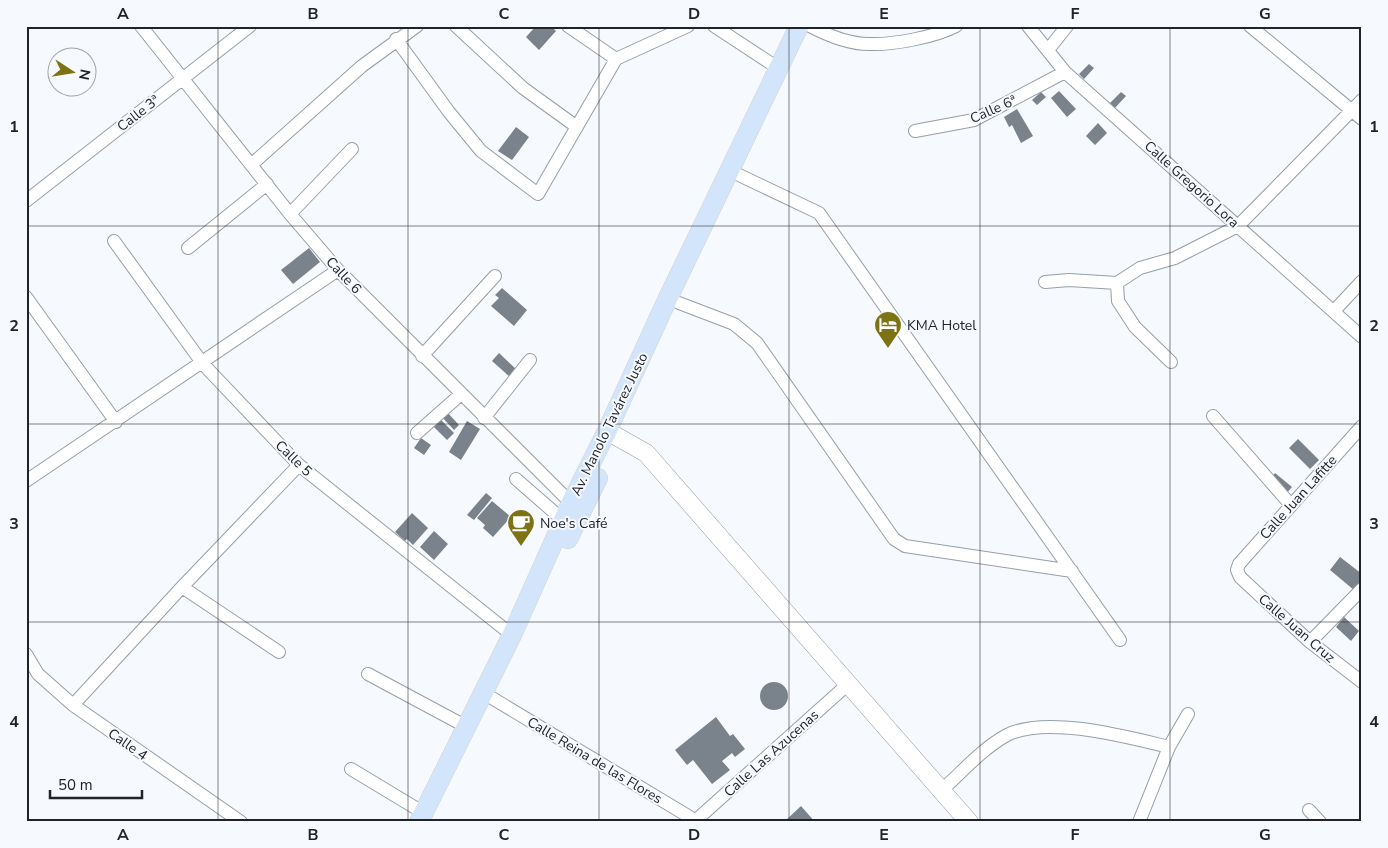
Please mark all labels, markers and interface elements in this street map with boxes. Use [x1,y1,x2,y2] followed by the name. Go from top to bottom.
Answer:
[117,3,129,25] text: A
[307,3,319,25] text: B
[499,3,510,25] text: C
[688,3,700,25] text: D
[879,3,889,25] text: E
[1071,3,1080,25] text: F
[1259,3,1271,25] text: G
[48,48,98,98] north arrow
[74,67,95,82] text: N
[113,91,164,136] street label: Calle 3ª
[967,91,1020,128] street label: Calle 6ª
[9,116,19,138] text: 1
[1369,116,1379,138] text: 1
[1140,137,1243,232] street label: Calle Gregorio Lora
[322,253,366,298] street label: Calle 6
[873,310,903,349] hotel icon: KMA Hotel
[9,315,19,337] text: 2
[1369,315,1379,337] text: 2
[907,316,977,335] place label: KMA Hotel
[566,349,652,499] street label: Av. Manolo Tavárez Justo
[271,436,316,481] street label: Calle 5
[1255,451,1341,543] street label: Calle Juan Lafitte
[506,508,536,547] cafe icon: Noe's Café
[9,513,19,535] text: 3
[1369,513,1379,535] text: 3
[540,514,608,533] place label: Noe's Café
[1254,590,1340,667] street label: Calle Juan Cruz
[720,705,823,801] street label: Calle Las Azucenas
[9,711,19,733] text: 4
[1369,711,1379,733] text: 4
[524,712,666,808] street label: Calle Reina de las Flores
[104,724,151,765] street label: Calle 4
[50,768,142,800] scale bar
[58,775,93,795] text: 50 m
[117,824,129,846] text: A
[307,824,319,846] text: B
[499,824,510,846] text: C
[688,824,700,846] text: D
[879,824,889,846] text: E
[1071,824,1080,846] text: F
[1259,824,1271,846] text: G

